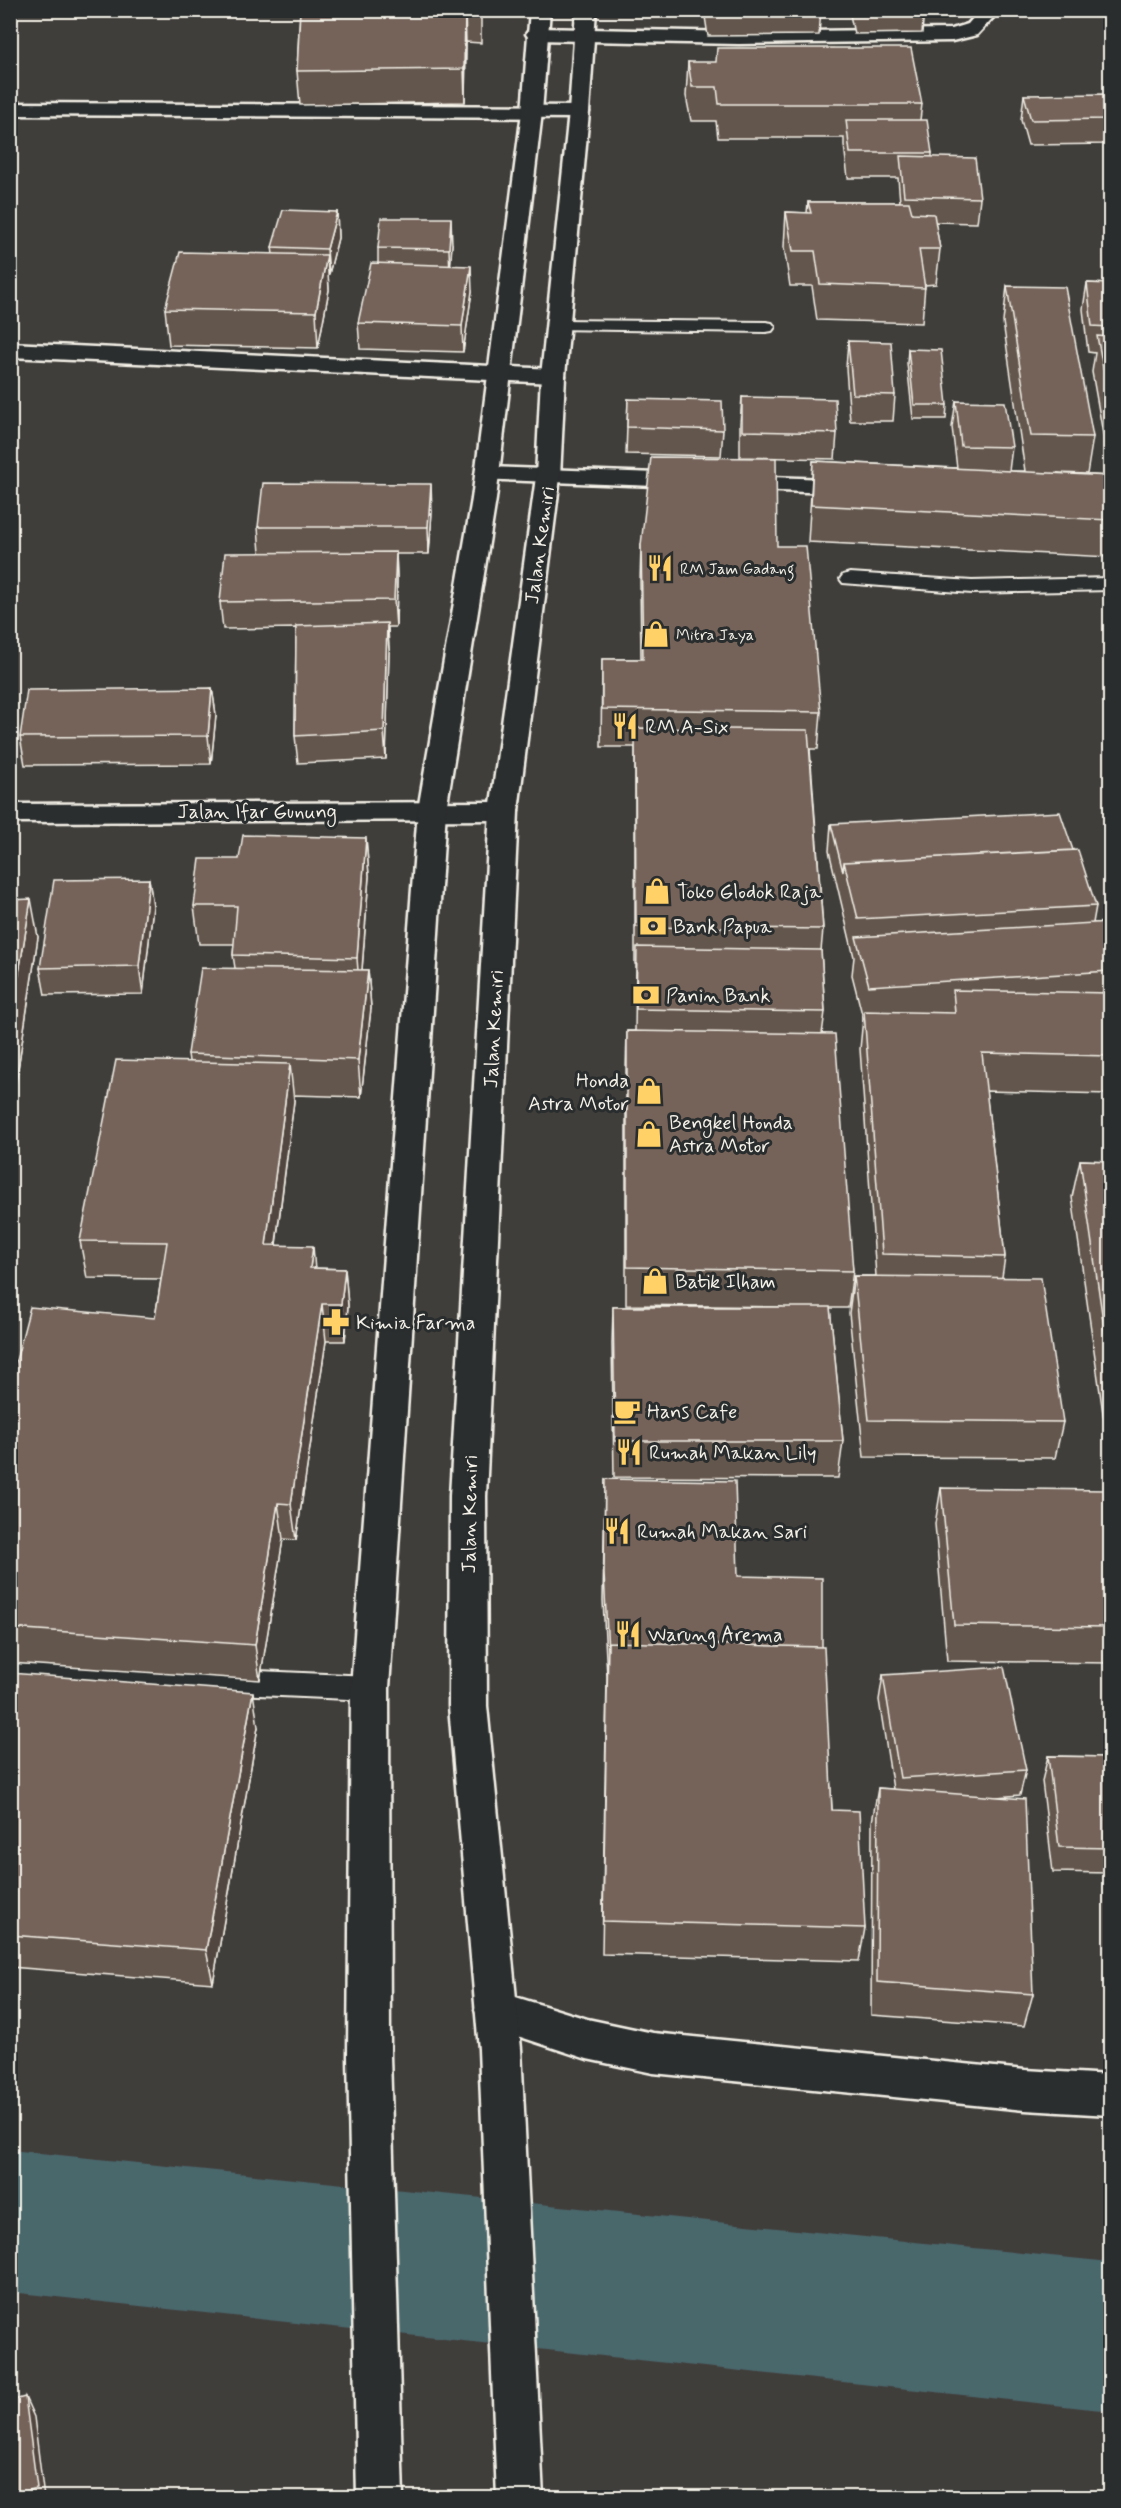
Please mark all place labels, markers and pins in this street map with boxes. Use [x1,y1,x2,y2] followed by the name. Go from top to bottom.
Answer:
[645,553,675,583] restaurant icon: RM Jam Gadang
[680,559,794,581] place label: RM Jam Gadang
[641,619,671,649] shop icon: Mitra Jaya
[676,625,754,646] place label: Mitra Jaya
[610,711,640,741] restaurant icon: RM A-Six
[645,714,729,741] place label: RM A-Six
[642,876,672,906] shop icon: Toko Glodok Raja
[677,879,822,906] place label: Toko Glodok Raja
[638,911,668,941] bank icon: Bank Papua
[673,914,773,941] place label: Bank Papua
[631,980,661,1010] bank icon: Panin Bank
[666,983,770,1010] place label: Panin Bank
[528,1068,629,1118] place label: Honda Astra Motor
[634,1076,664,1106] shop icon: Honda Astra Motor
[669,1110,793,1160] place label: Bengkel Honda Astra Motor
[634,1119,664,1149] shop icon: Bengkel Honda Astra Motor
[640,1266,670,1296] shop icon: Batik Ilham
[675,1269,776,1296] place label: Batik Ilham
[321,1307,351,1337] pharmacy icon: Kimia Farma
[356,1310,476,1337] place label: Kimia Farma
[612,1396,642,1426] cafe icon: Hans Cafe
[647,1399,737,1426] place label: Hans Cafe
[614,1437,644,1467] restaurant icon: Rumah Makan Lily
[649,1440,816,1467] place label: Rumah Makan Lily
[602,1516,632,1546] restaurant icon: Rumah Makan Sari
[637,1519,807,1546] place label: Rumah Makan Sari
[613,1619,643,1649] restaurant icon: Warung Arema
[648,1622,783,1649] place label: Warung Arema

